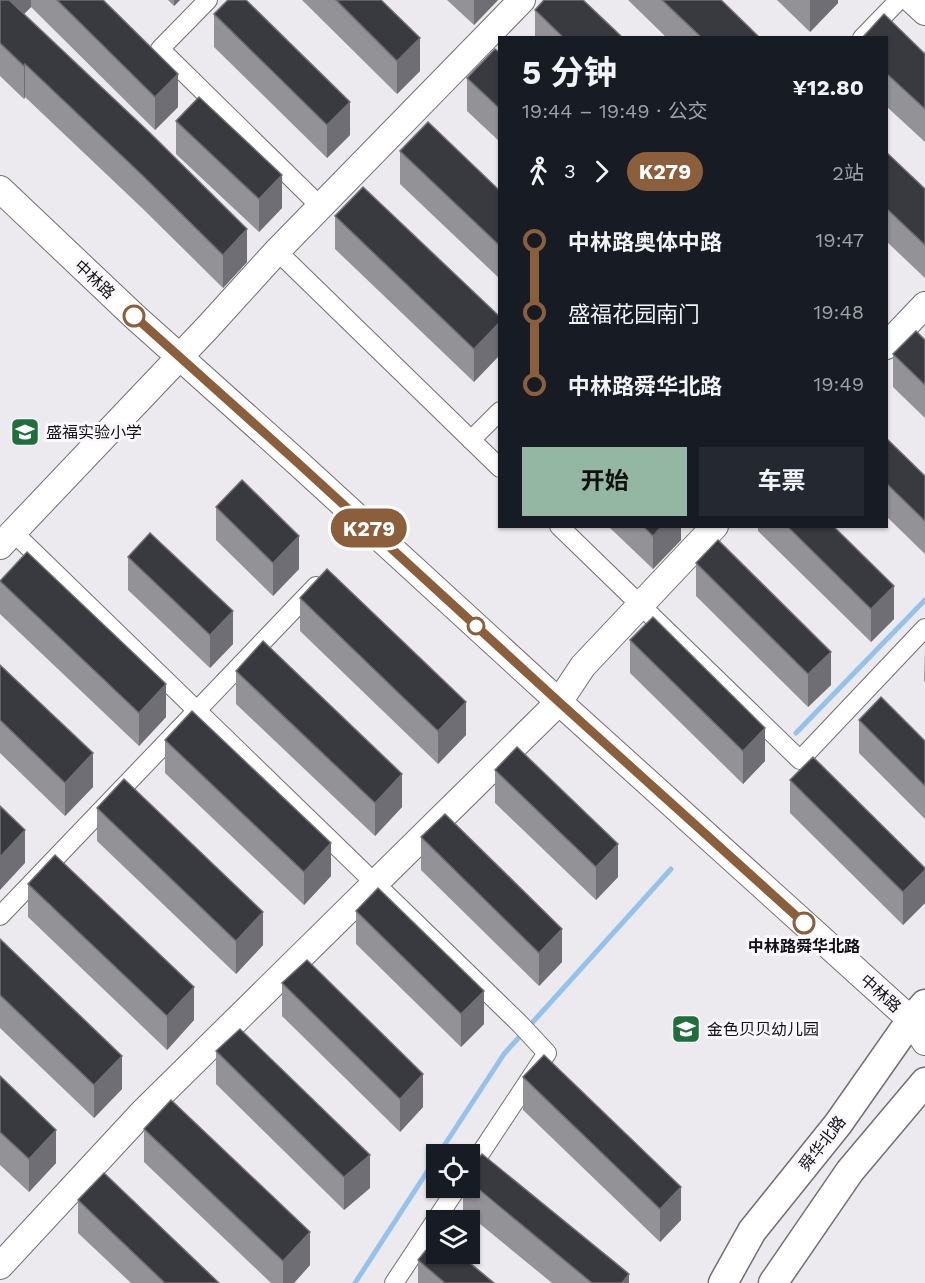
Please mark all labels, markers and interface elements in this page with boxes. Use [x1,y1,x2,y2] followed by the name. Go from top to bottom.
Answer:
[522,53,617,92] text: 5 分钟
[792,75,864,100] text: ¥12.80
[522,99,708,123] text: 19:44 – 19:49 · 公交
[522,155,555,188] icon: walk
[585,155,618,188] icon: forward
[564,159,576,183] text: 3
[639,159,691,184] text: K279
[832,161,864,185] text: 2站
[816,228,864,252] text: 19:47
[568,230,722,255] text: 中林路奥体中路
[71,256,119,303] street label: 中林路
[813,300,864,324] text: 19:48
[568,302,700,327] text: 盛福花园南门
[123,305,145,327] unlabelled marker
[813,372,864,396] text: 19:49
[568,374,722,399] text: 中林路舜华北路
[9,416,41,448] school or university icon: 盛福实验小学
[46,423,142,442] place label: 盛福实验小学
[522,447,687,516] button: 开始
[699,447,864,516] button: 车票
[327,508,411,548] line badge: K279
[343,516,395,541] text: K279
[467,617,485,635] unlabelled marker
[793,912,815,934] marker: 中林路舜华北路
[748,937,860,956] place label: 中林路舜华北路
[856,970,905,1016] street label: 中林路
[670,1013,702,1045] school or university icon: 金色贝贝幼儿园
[707,1020,819,1039] place label: 金色贝贝幼儿园
[795,1112,850,1174] street label: 舜华北路
[426,1144,480,1264] map controls
[426,1144,480,1198] button: locate
[426,1210,480,1264] button: layers

